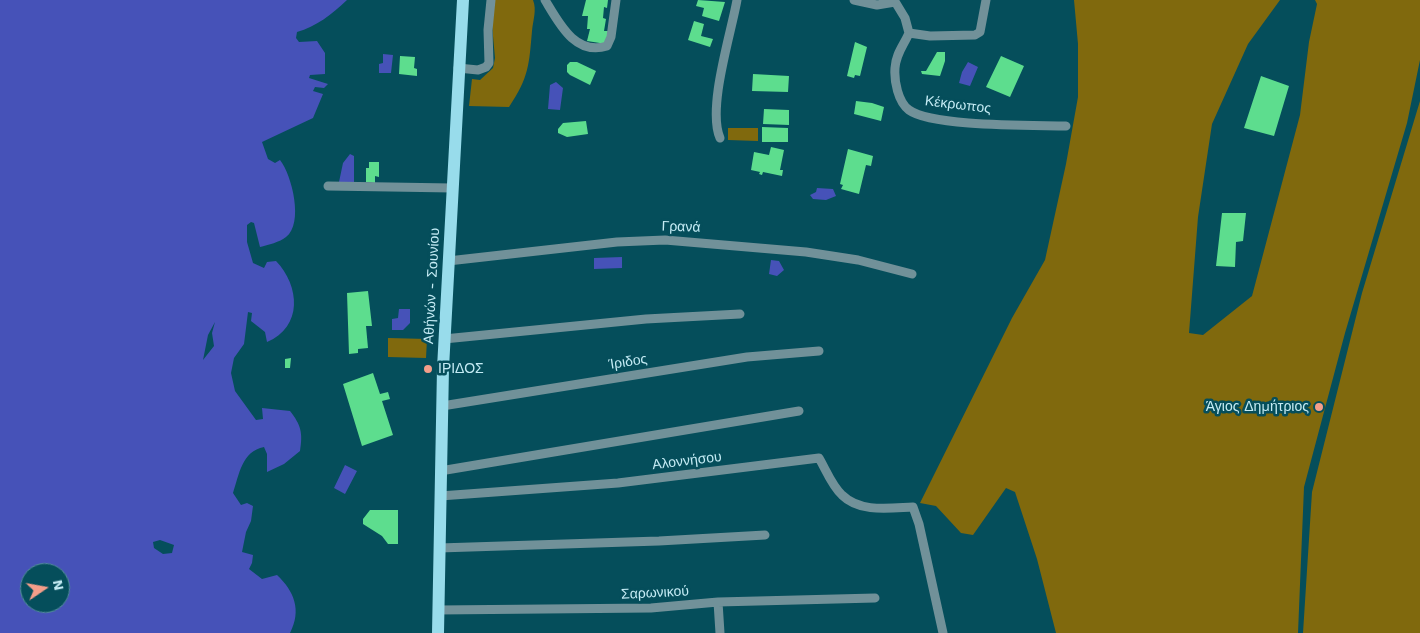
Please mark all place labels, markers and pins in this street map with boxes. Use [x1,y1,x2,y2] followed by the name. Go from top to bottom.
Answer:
[438,361,484,377] place label: ΙΡΙΔΟΣ
[422,363,434,375] marker: ΙΡΙΔΟΣ
[1206,399,1309,415] place label: Άγιος Δημήτριος
[1313,401,1325,413] marker: Άγιος Δημήτριος

